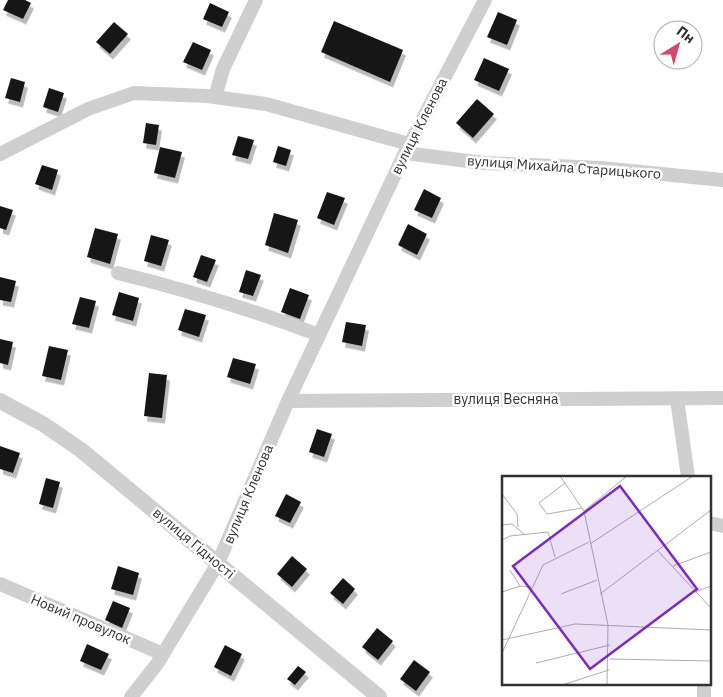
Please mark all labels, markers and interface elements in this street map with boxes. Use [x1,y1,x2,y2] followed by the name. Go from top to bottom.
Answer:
[653,20,703,70] north arrow
[673,22,699,47] text: Пн
[387,74,451,177] street label: вулиця Кленова
[466,151,662,183] street label: вулиця Михайла Старицького
[453,390,559,408] street label: вулиця Весняна
[219,441,277,546] street label: вулиця Кленова
[502,476,710,684] inset map
[149,503,239,583] street label: вулиця Гідності
[28,590,134,648] street label: Новий провулок

